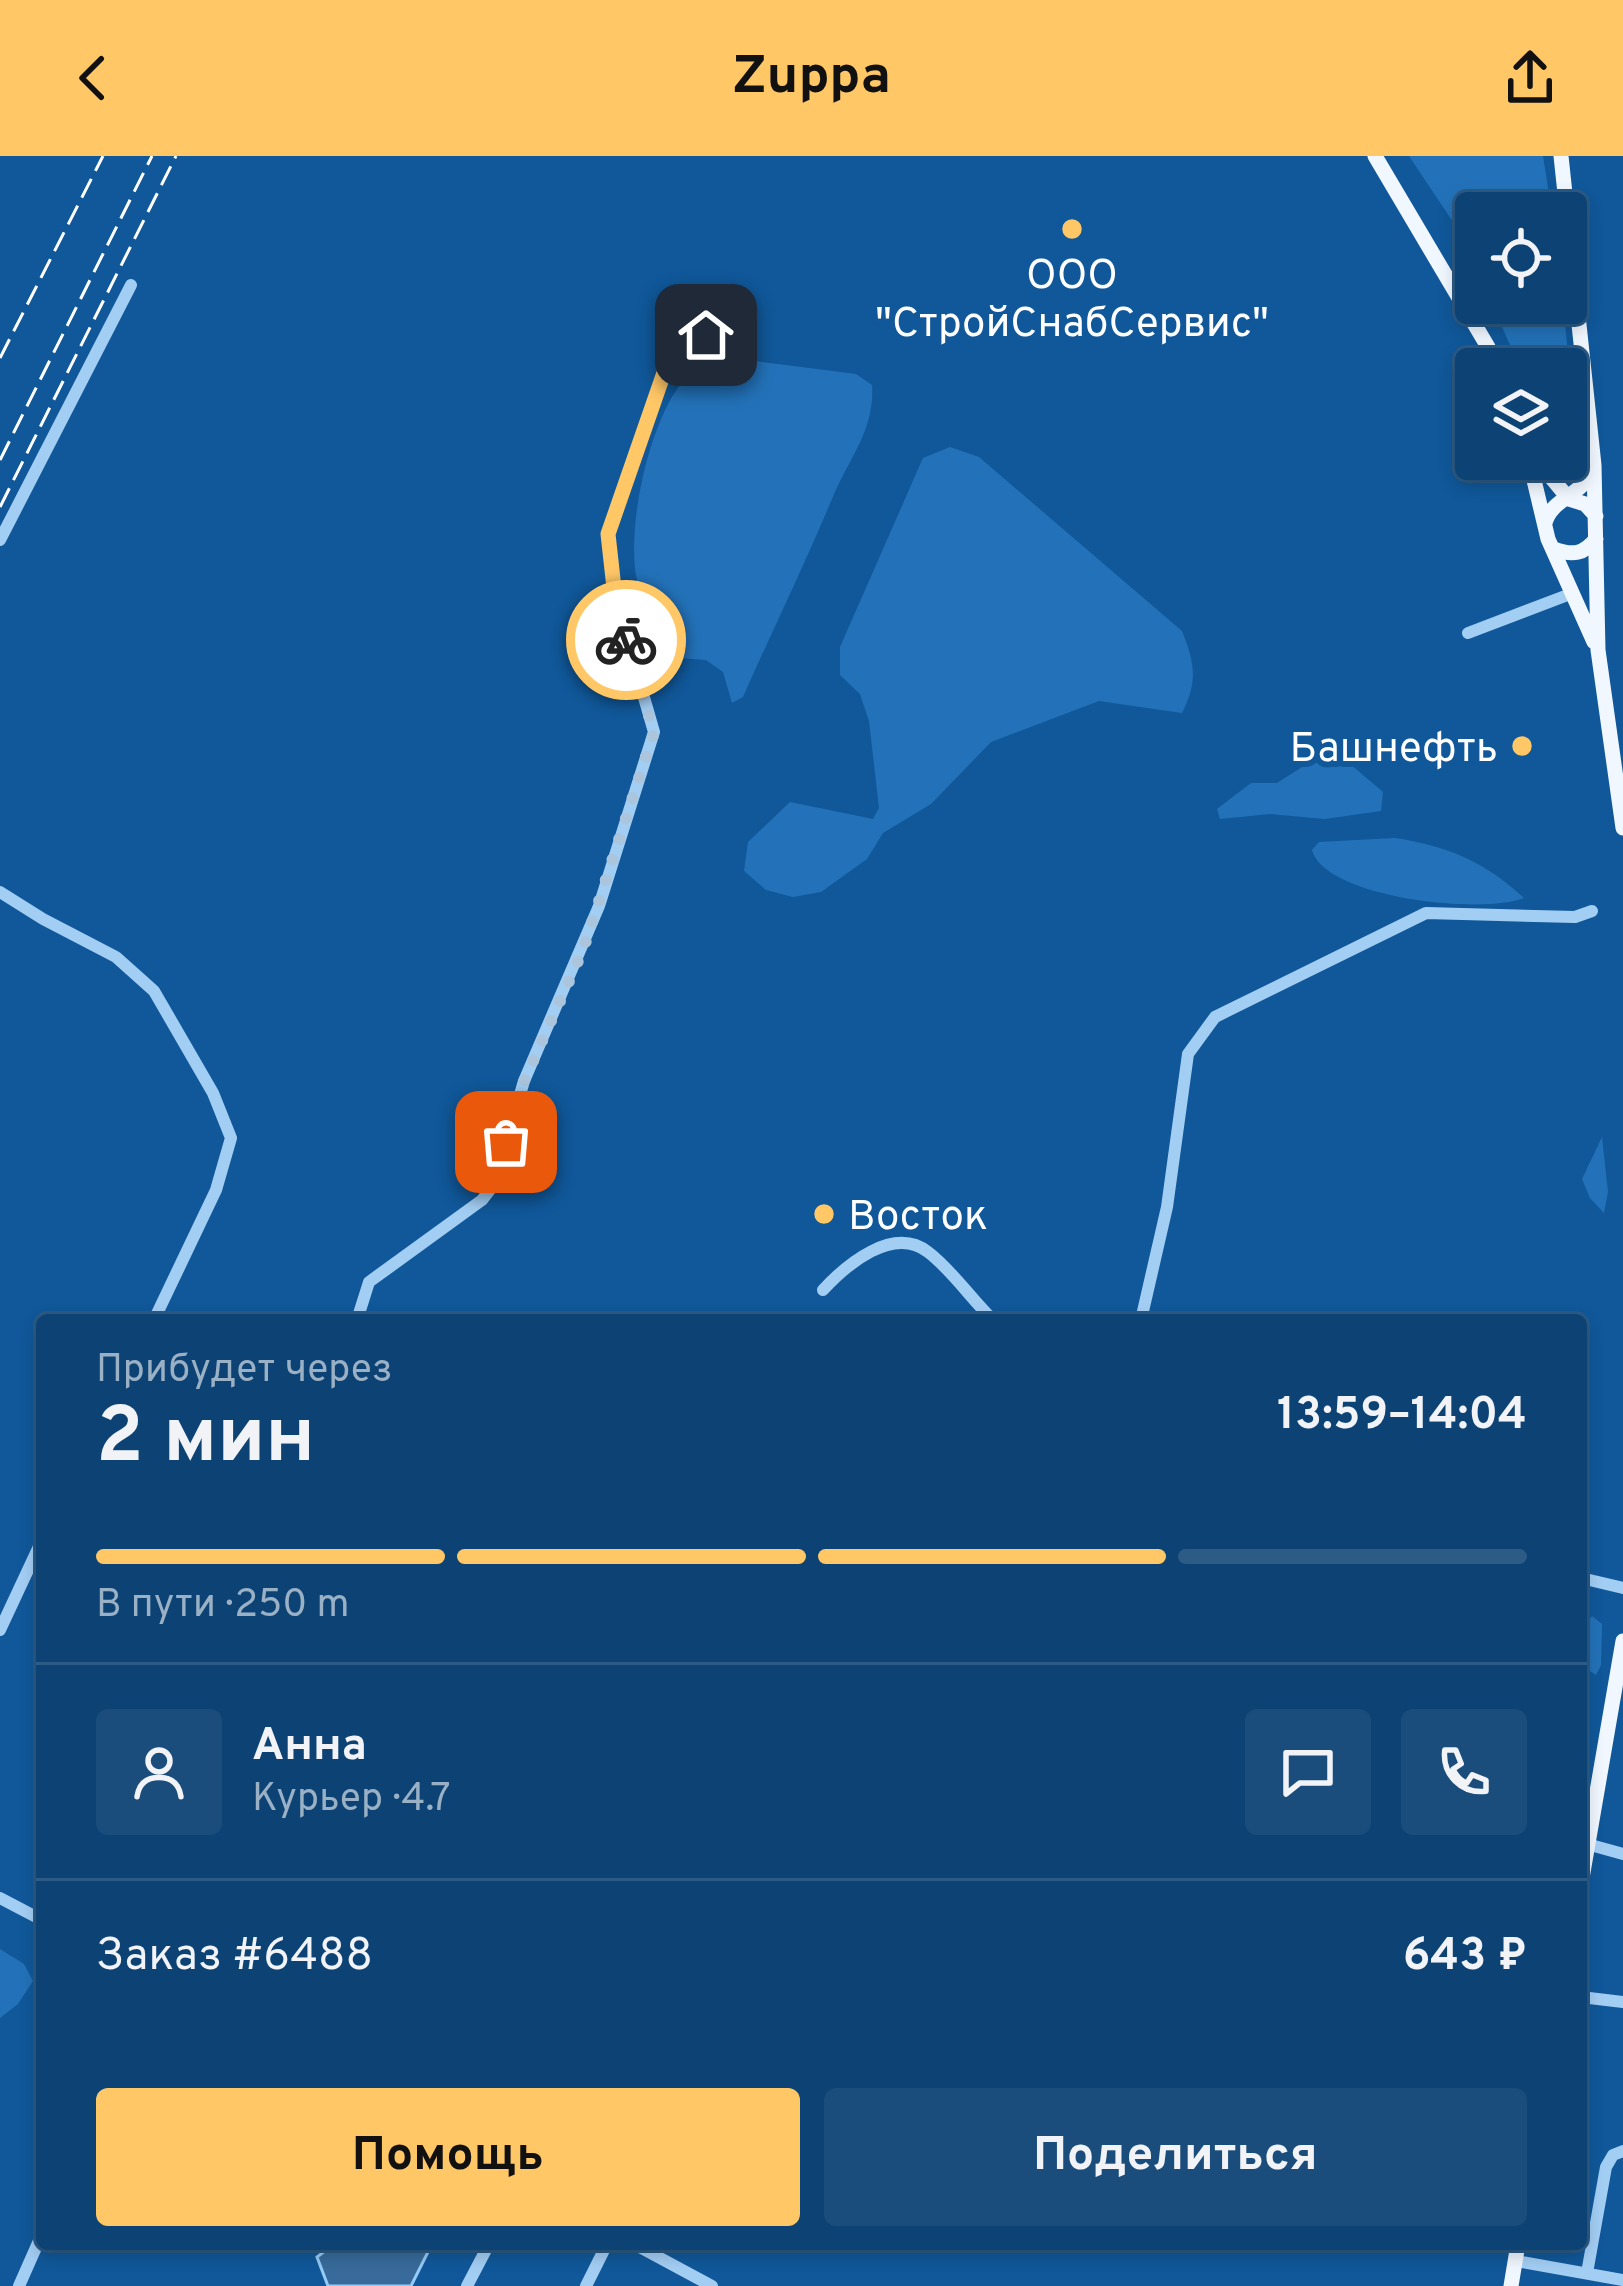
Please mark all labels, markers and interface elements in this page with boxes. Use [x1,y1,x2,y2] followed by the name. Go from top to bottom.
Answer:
[732,44,891,113] text: Zuppa
[60,45,126,111] icon: back
[1497,45,1563,111] icon: share
[1455,192,1587,480] map controls
[1455,192,1587,324] button: locate
[1059,216,1085,242] marker: ООО "СтройСнабСервис"
[875,251,1269,352] place label: ООО "СтройСнабСервис"
[655,284,757,386] pin
[673,302,739,368] icon: home
[1455,348,1587,480] button: layers
[566,580,686,700] courier
[593,607,659,673] icon: bike
[1289,724,1498,777] place label: Башнефть
[1509,733,1535,759] marker: Башнефть
[455,1091,557,1193] pin
[473,1109,539,1175] icon: bag
[848,1192,988,1245] place label: Восток
[811,1201,837,1227] marker: Восток
[96,1347,393,1396] text: Прибудет через
[1277,1388,1527,1445] text: 13:59–14:04
[96,1391,315,1490] text: 2 мин
[96,1582,349,1631] text: В пути · 250 m
[96,1709,222,1835] button: person
[1245,1709,1371,1835] button: chat
[1401,1709,1527,1835] button: phone
[252,1719,367,1776] text: Анна
[252,1776,451,1825] text: Курьер · 4.7
[96,1929,373,1986] text: Заказ #6488
[1403,1929,1527,1986] text: 643 ₽
[96,2088,800,2226] button: Помощь
[824,2088,1527,2226] button: Поделиться

